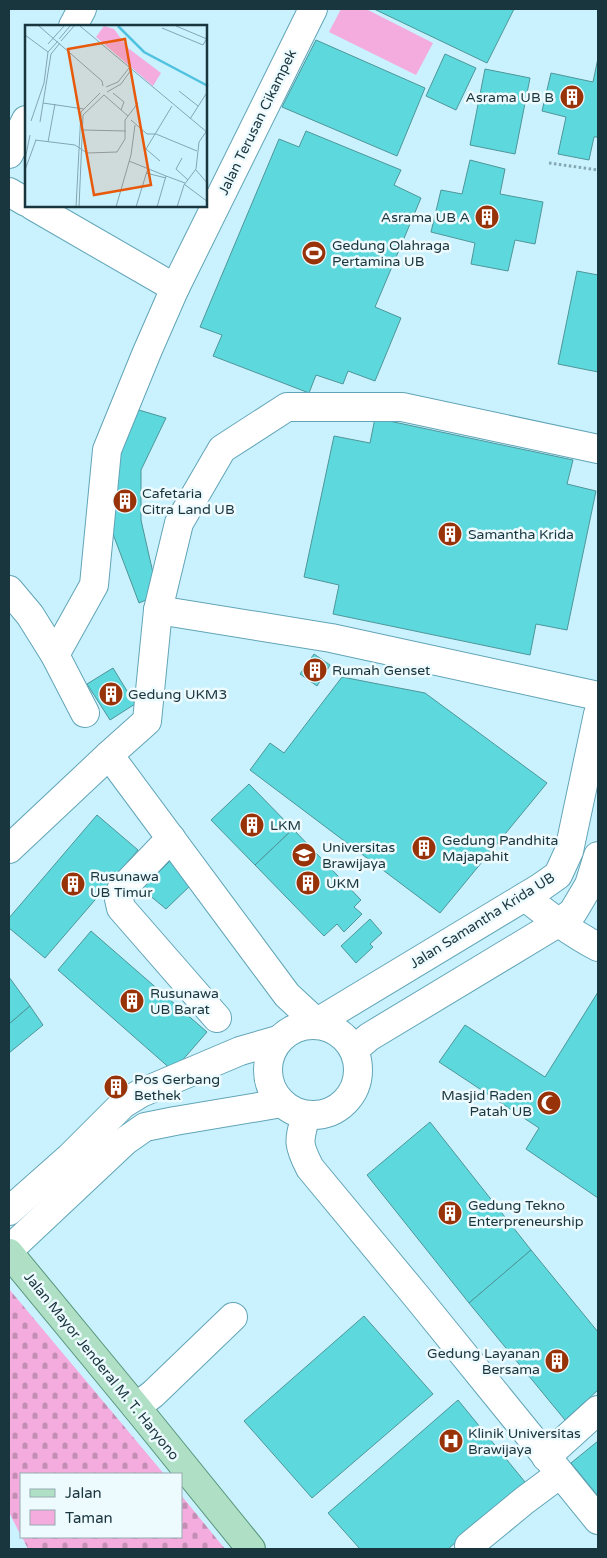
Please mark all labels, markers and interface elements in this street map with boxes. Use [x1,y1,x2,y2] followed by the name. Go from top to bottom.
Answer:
[25,25,208,208] inset map
[215,46,300,198] street label: Jalan Terusan Cikampek
[559,84,585,110] building icon: Asrama UB B
[466,89,554,106] place label: Asrama UB B
[474,204,500,230] building icon: Asrama UB A
[381,209,470,226] place label: Asrama UB A
[332,237,450,270] place label: Gedung Olahraga Pertamina UB
[301,240,327,266] sports icon: Gedung Olahraga Pertamina UB
[142,485,235,518] place label: Cafetaria Citra Land UB
[112,488,138,514] building icon: Cafetaria Citra Land UB
[437,521,463,547] building icon: Samantha Krida
[468,526,574,543] place label: Samantha Krida
[302,657,328,683] building icon: Rumah Genset
[332,662,431,679] place label: Rumah Genset
[98,681,124,707] building icon: Gedung UKM3
[128,686,227,703] place label: Gedung UKM3
[239,812,265,838] building icon: LKM
[270,817,301,834] place label: LKM
[442,832,558,865] place label: Gedung Pandhita Majapahit
[411,835,437,861] building icon: Gedung Pandhita Majapahit
[322,839,395,872] place label: Universitas Brawijaya
[291,842,317,868] school or university icon: Universitas Brawijaya
[90,868,159,901] place label: Rusunawa UB Timur
[407,869,558,972] street label: Jalan Samantha Krida UB
[295,870,321,896] building icon: UKM
[60,871,86,897] building icon: Rusunawa UB Timur
[326,875,360,892] place label: UKM
[150,985,219,1018] place label: Rusunawa UB Barat
[119,988,145,1014] building icon: Rusunawa UB Barat
[134,1071,220,1104] place label: Pos Gerbang Bethek
[103,1074,129,1100] building icon: Pos Gerbang Bethek
[441,1087,532,1120] place label: Masjid Raden Patah UB
[536,1090,562,1116] mosque icon: Masjid Raden Patah UB
[468,1197,584,1230] place label: Gedung Tekno Enterpreneurship
[437,1200,463,1226] building icon: Gedung Tekno Enterpreneurship
[20,1269,183,1464] street label: Jalan Mayor Jenderal M. T. Haryono
[427,1345,540,1378] place label: Gedung Layanan Bersama
[544,1348,570,1374] building icon: Gedung Layanan Bersama
[468,1425,581,1458] place label: Klinik Universitas Brawijaya
[438,1428,464,1454] hospital icon: Klinik Universitas Brawijaya
[20,1473,182,1538] legend
[65,1484,102,1502] text: Jalan
[65,1509,113,1527] text: Taman

